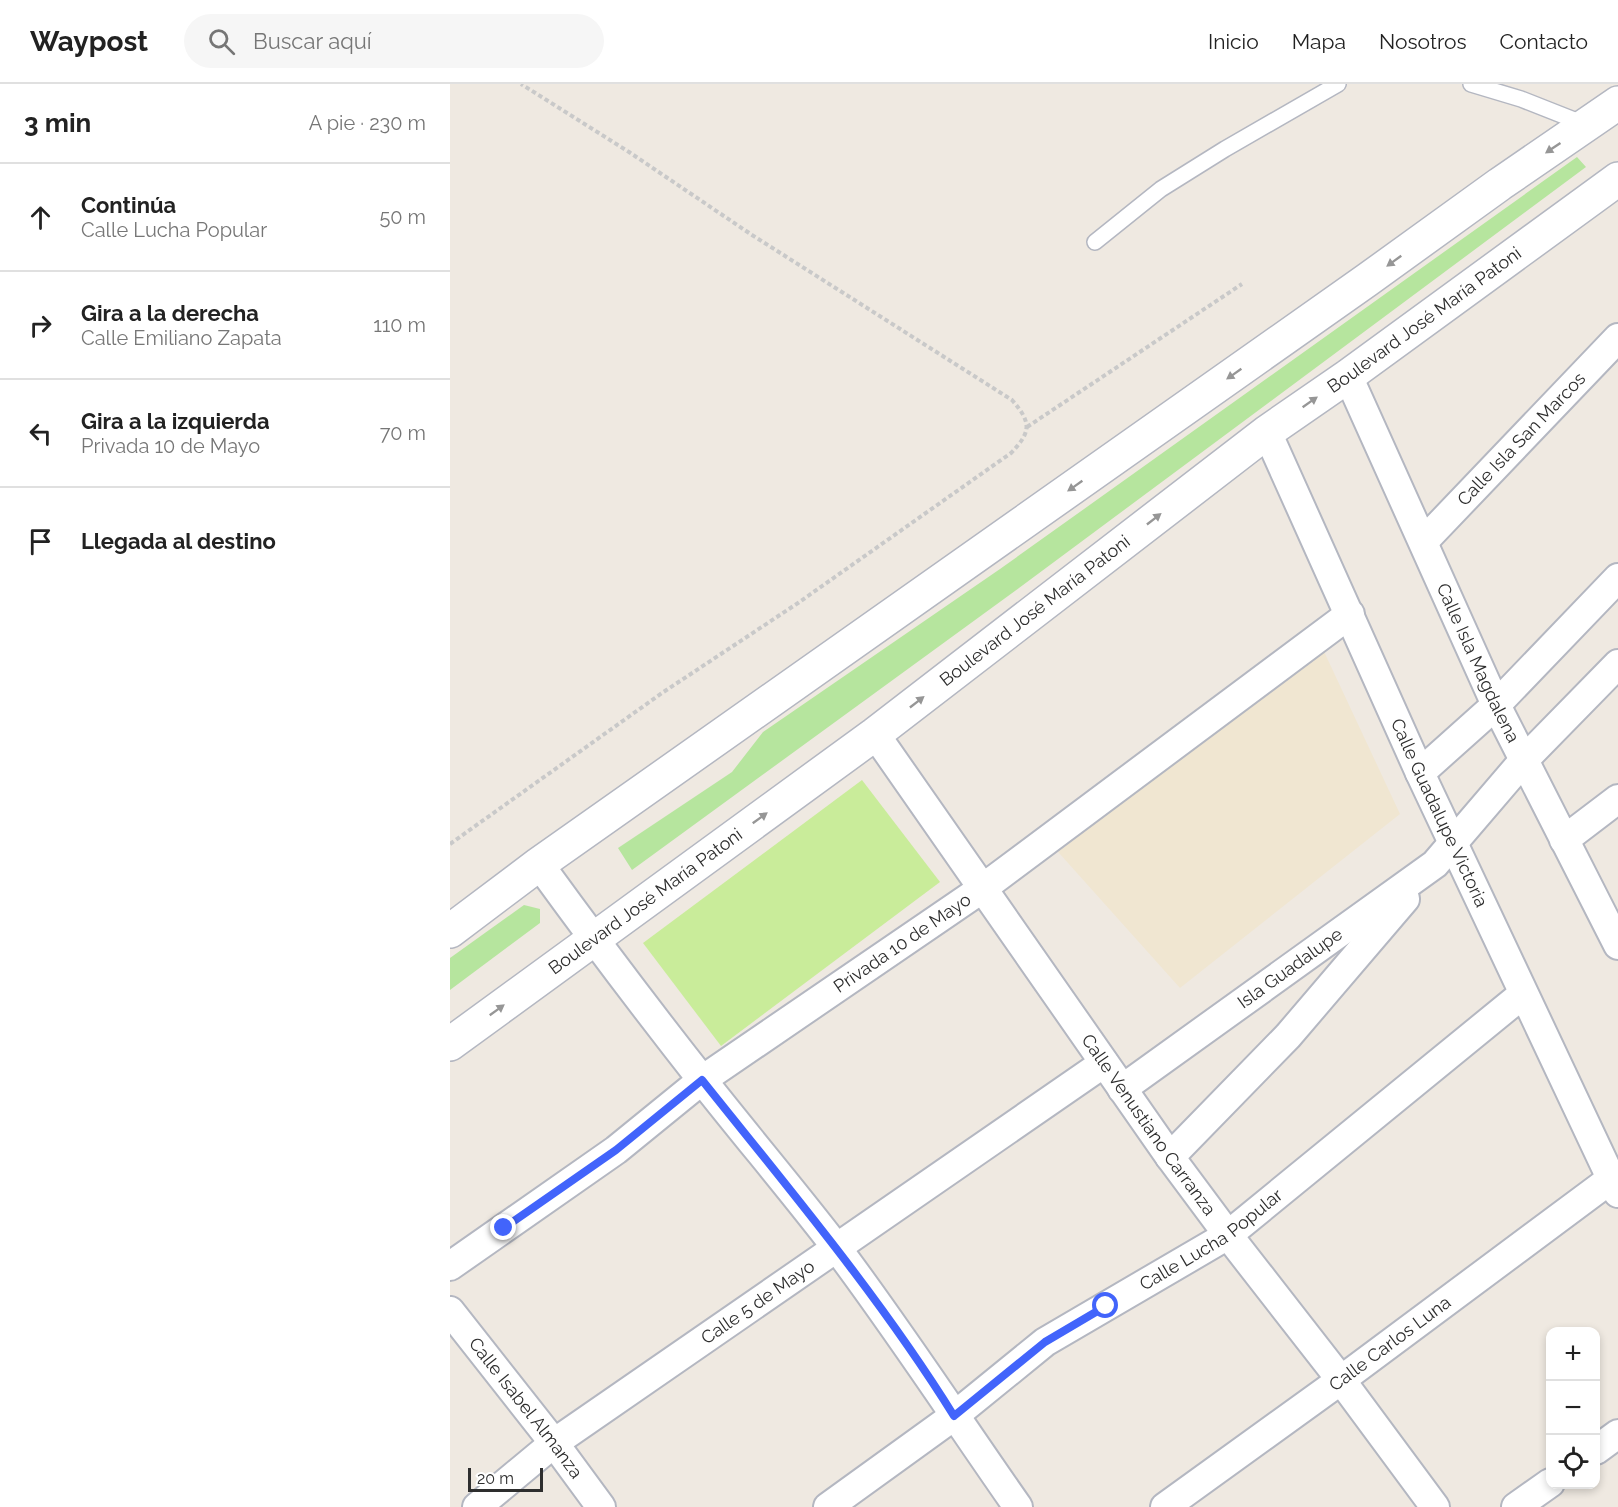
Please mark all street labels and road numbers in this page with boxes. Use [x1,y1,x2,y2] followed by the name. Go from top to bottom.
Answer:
[1323,242,1525,397] street label: Boulevard José María Patoni
[1453,368,1590,510] street label: Calle Isla San Marcos
[935,531,1134,690] street label: Boulevard José María Patoni
[1433,580,1524,746] street label: Calle Isla Magdalena
[1387,715,1493,910] street label: Calle Guadalupe Victoria
[544,823,746,979] street label: Boulevard José María Patoni
[829,888,975,997] street label: Privada 10 de Mayo
[1233,923,1347,1013] street label: Isla Guadalupe
[1077,1030,1221,1219] street label: Calle Venustiano Carranza
[1136,1184,1287,1294] street label: Calle Lucha Popular
[697,1255,819,1348] street label: Calle 5 de Mayo
[1325,1291,1454,1395] street label: Calle Carlos Luna
[465,1333,587,1482] street label: Calle Isabel Almanza

